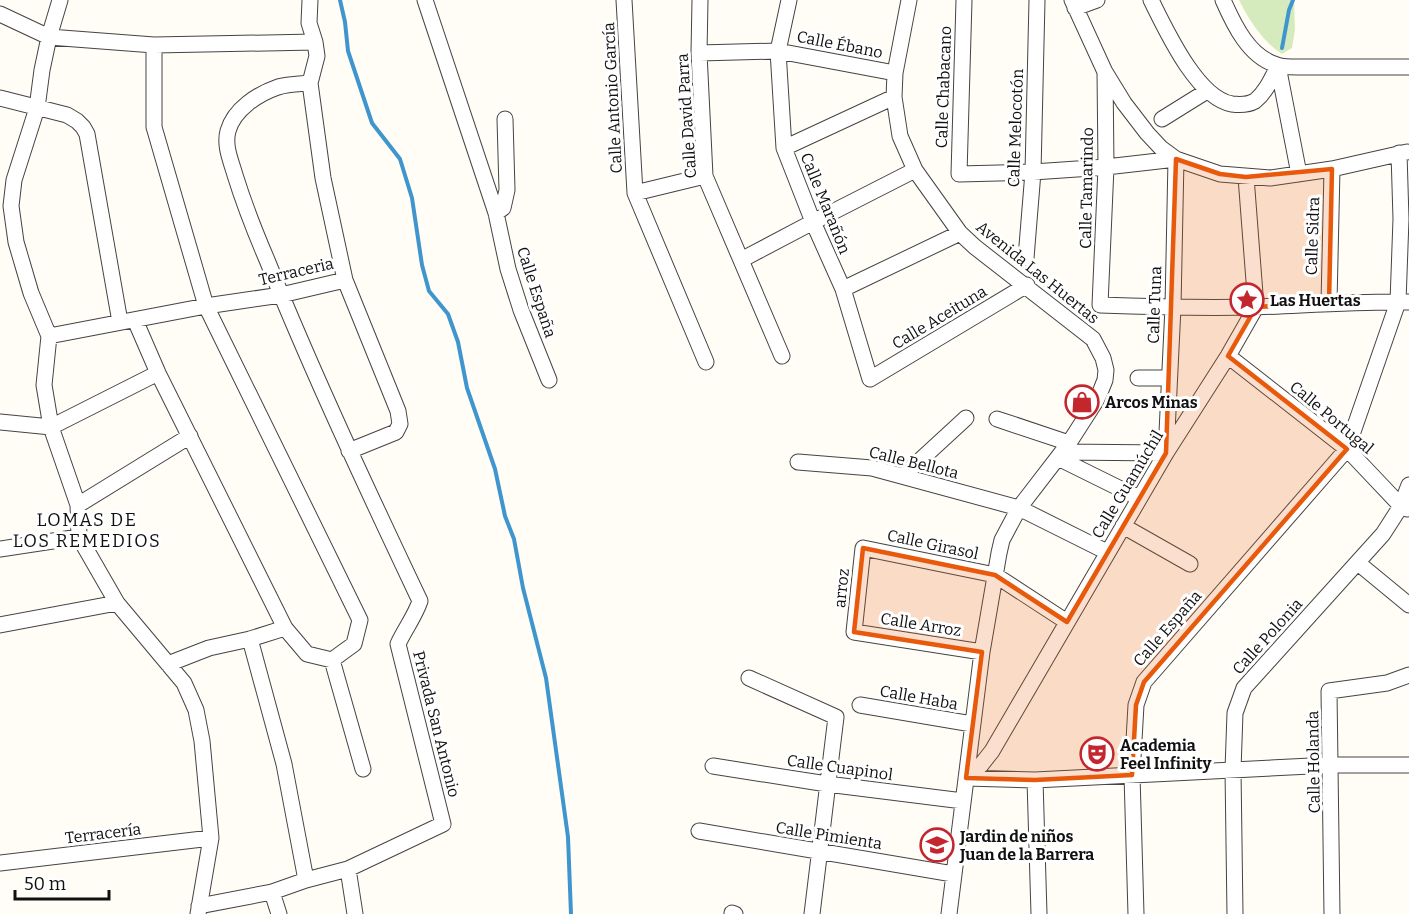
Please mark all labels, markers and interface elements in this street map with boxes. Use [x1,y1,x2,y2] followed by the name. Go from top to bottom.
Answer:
[599,22,626,174] street label: Calle Antonio García
[932,25,955,149] street label: Calle Chabacano
[795,26,885,62] street label: Calle Ébano
[673,53,700,179] street label: Calle David Parra
[1004,68,1027,188] street label: Calle Melocotón
[1076,127,1097,249] street label: Calle Tamarindo
[797,150,854,257] street label: Calle Marañón
[1302,196,1323,276] street label: Calle Sidra
[973,217,1103,328] street label: Avenida Las Huertas
[513,244,560,340] street label: Calle España
[257,254,336,289] street label: Terraceria
[1144,266,1165,344] street label: Calle Tuna
[889,282,990,353] street label: Calle Aceituna
[1229,282,1265,318] place icon: Las Huertas
[1270,291,1361,310] place label: Las Huertas
[1286,377,1378,458] street label: Calle Portugal
[1064,384,1100,420] shop icon: Arcos Minas
[1105,393,1198,412] place label: Arcos Minas
[1088,426,1167,542] street label: Calle Guamúchil
[867,442,961,483] street label: Calle Bellota
[13,509,161,552] district label: LOMAS DE LOS REMEDIOS
[885,526,981,564] street label: Calle Girasol
[830,567,853,609] street label: arroz
[1129,586,1206,670] street label: Calle España
[1228,594,1307,678] street label: Calle Polonia
[879,609,963,640] street label: Calle Arroz
[409,649,464,799] street label: Privada San Antonio
[878,681,960,714] street label: Calle Haba
[1303,710,1324,814] street label: Calle Holanda
[1079,736,1115,772] theatre icon: Academia Feel Infinity
[1120,736,1212,773] place label: Academia Feel Infinity
[786,751,894,784] street label: Calle Cuapinol
[774,818,884,853] street label: Calle Pimienta
[64,819,142,848] street label: Terracería
[919,827,955,863] school or university icon: Jardin de niños Juan de la Barrera
[959,827,1094,864] place label: Jardin de niños Juan de la Barrera
[15,863,110,901] scale bar
[24,873,66,895] text: 50 m

